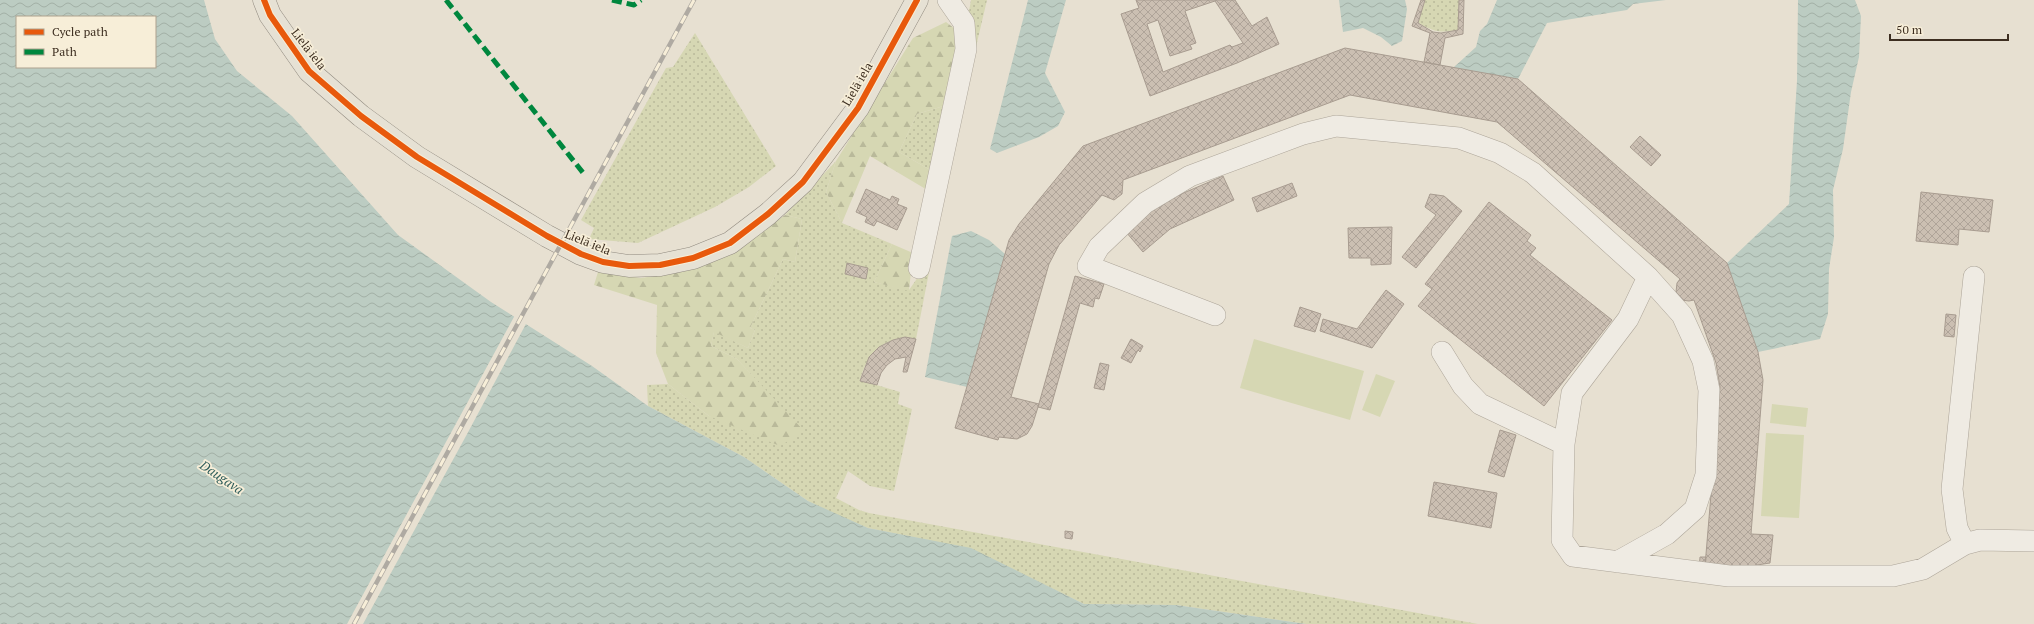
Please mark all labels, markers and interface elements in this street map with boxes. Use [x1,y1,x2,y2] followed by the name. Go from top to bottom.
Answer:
[16,16,156,68] legend
[1890,16,2008,42] scale bar
[1896,22,1923,37] text: 50 m
[52,24,108,39] text: Cycle path
[288,25,330,73] street label: Lielā iela
[52,44,77,59] text: Path
[838,59,876,109] street label: Lielā iela
[563,226,613,258] street label: Lielā iela
[196,455,247,498] water label: Daugava

